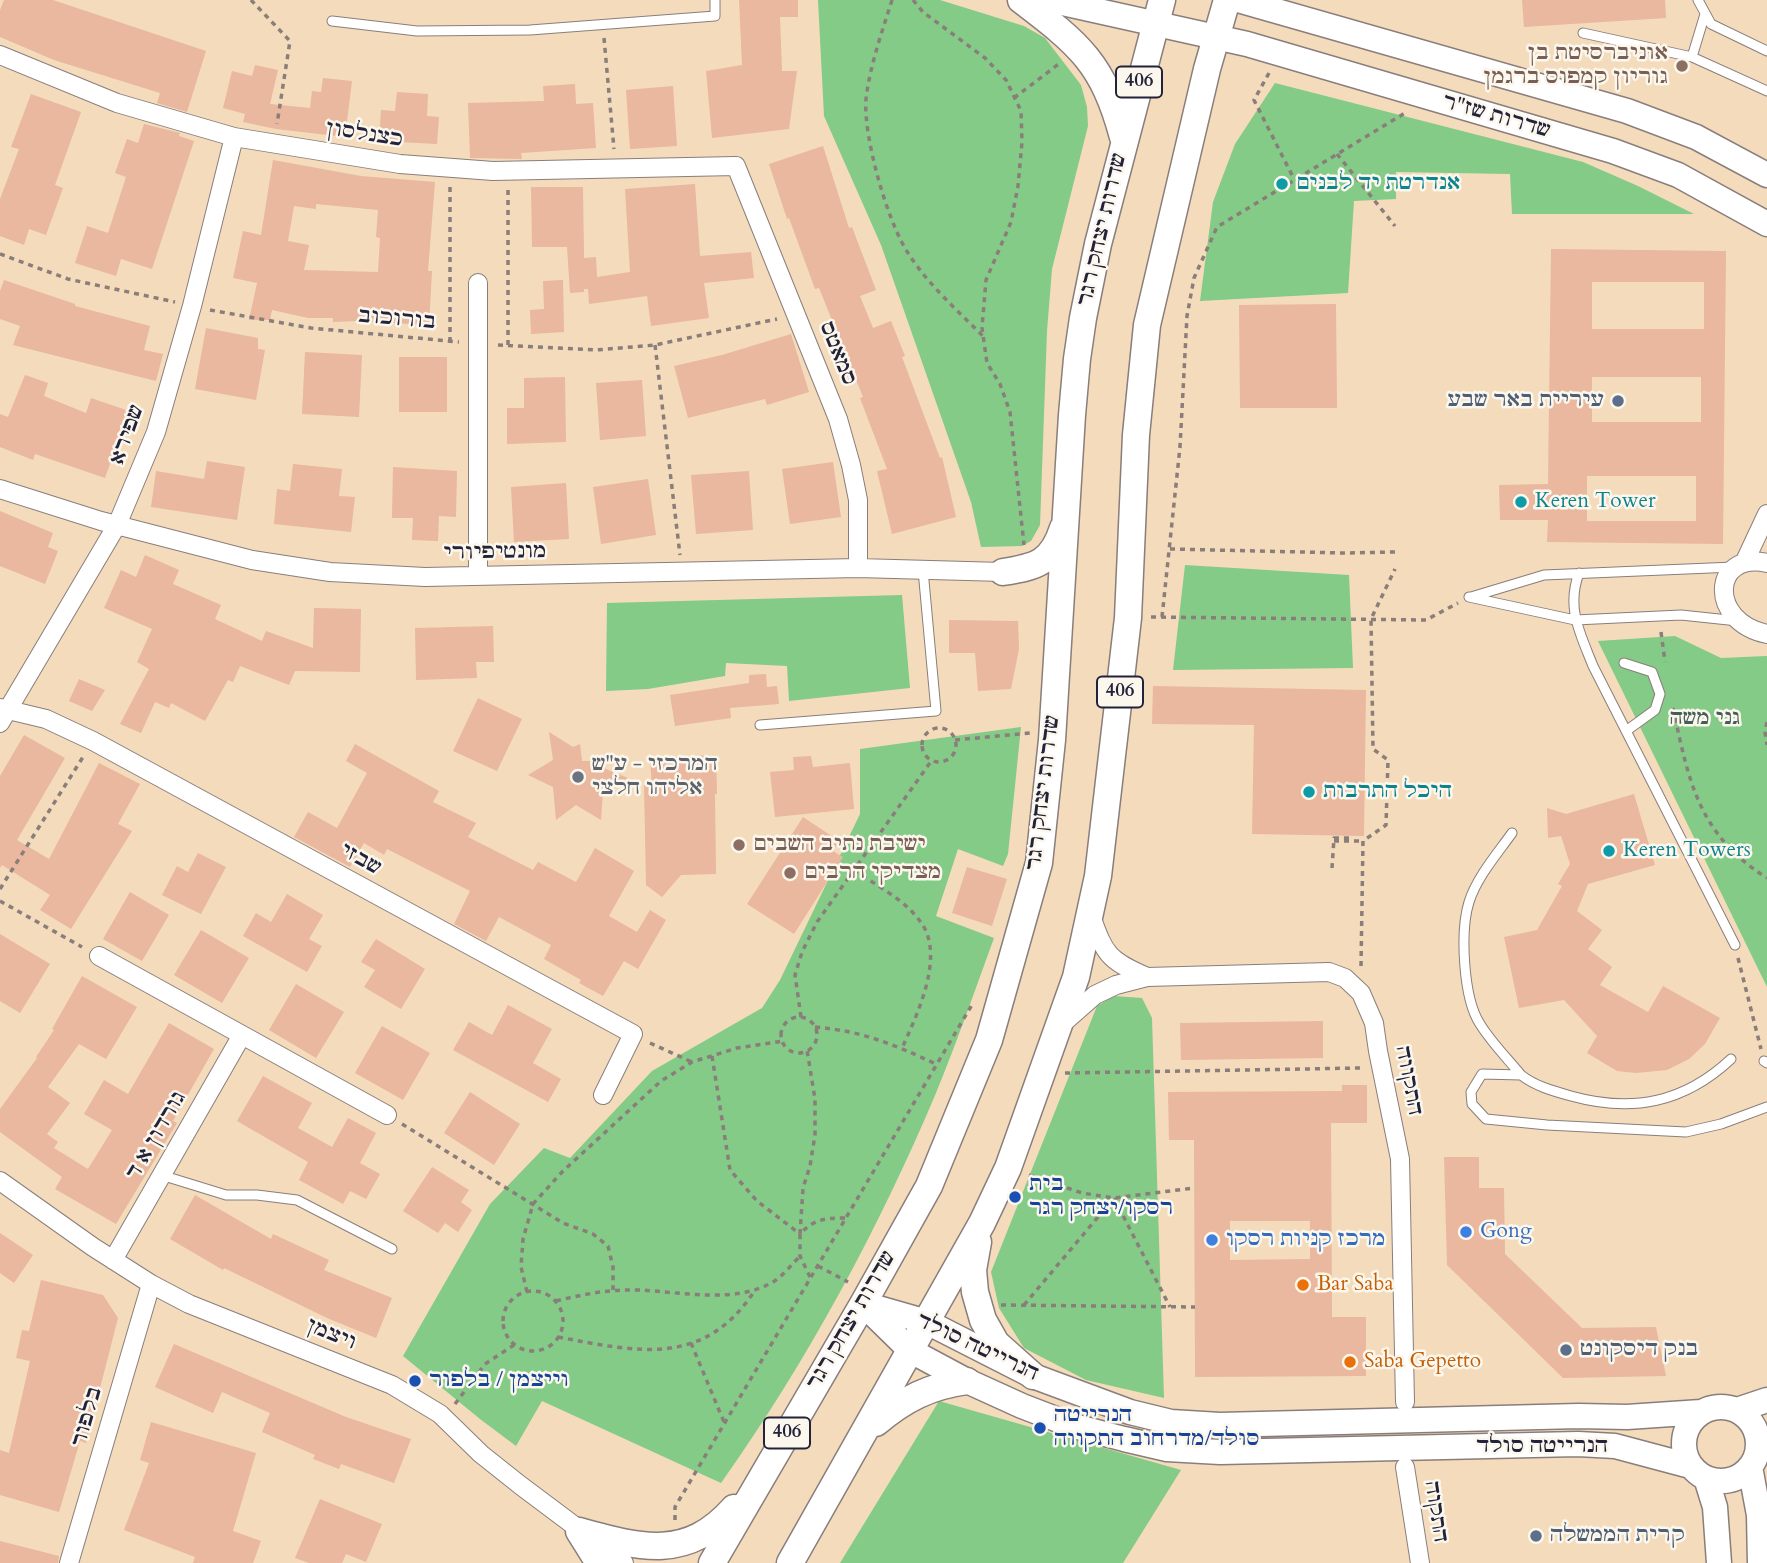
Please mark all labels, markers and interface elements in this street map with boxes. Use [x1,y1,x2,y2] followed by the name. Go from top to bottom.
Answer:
[1483,41,1668,91] place label: אוניברסיטת בן גוריון קמפוס ברגמן
[1674,58,1690,74] marker: אוניברסיטת בן גוריון קמפוס ברגמן
[1116,66,1162,97] road number: 406
[1439,90,1553,144] street label: שדרות שז"ר
[323,116,405,154] street label: כצנלסון
[1073,151,1133,309] street label: שדרות יצחק רגר
[1296,171,1460,197] place label: אנדרטת יד לבנים
[1274,176,1290,192] marker: אנדרטת יד לבנים
[357,304,437,336] street label: בורוכוב
[813,318,861,390] street label: סמאטס
[1448,388,1604,414] place label: עיריית באר שבע
[1610,393,1626,409] marker: עיריית באר שבע
[106,402,150,468] street label: שפירא
[1535,489,1656,515] place label: Keren Tower
[1513,494,1529,510] marker: Keren Tower
[443,540,547,566] street label: מונטיפיורי
[1097,677,1143,708] road number: 406
[1670,706,1740,732] park label: גני משה
[1022,714,1066,872] street label: שדרות יצחק רגר
[592,752,718,802] place label: המרכזי - ע"ש אליהו חלצי
[570,769,586,785] marker: המרכזי - ע"ש אליהו חלצי
[1323,779,1452,805] place label: היכל התרבות
[1301,784,1317,800] marker: היכל התרבות
[753,832,926,858] place label: ישיבת נתיב השבים
[731,837,747,853] marker: ישיבת נתיב השבים
[335,838,385,882] street label: שבזי
[1623,838,1751,864] place label: Keren Towers
[1601,843,1617,859] marker: Keren Towers
[804,860,941,886] place label: מצדיקי הרבים
[782,865,798,881] marker: מצדיקי הרבים
[1389,1044,1427,1118] street label: התקווה
[122,1087,192,1185] street label: גורדון א ד
[1029,1172,1173,1222] place label: בית רסקו/יצחק רגר
[1007,1189,1023,1205] marker: בית רסקו/יצחק רגר
[1480,1219,1532,1245] place label: Gong
[1458,1224,1474,1240] marker: Gong
[1226,1227,1385,1253] place label: מרכז קניות רסקו
[1204,1232,1220,1248] marker: מרכז קניות רסקו
[802,1247,902,1395] street label: שדרות יצחק רגר
[1317,1272,1394,1298] place label: Bar Saba
[1295,1277,1311,1293] marker: Bar Saba
[912,1309,1042,1387] street label: הנרייטה סולד
[302,1314,360,1356] street label: ויצמן
[1580,1337,1699,1363] place label: בנק דיסקונט
[1558,1342,1574,1358] marker: בנק דיסקונט
[1364,1349,1481,1375] place label: Saba Gepetto
[1342,1354,1358,1370] marker: Saba Gepetto
[429,1368,569,1394] place label: וייצמן / בלפור
[407,1373,423,1389] marker: וייצמן / בלפור
[67,1384,109,1450] street label: בלפור
[1054,1403,1260,1453] place label: הנרייטה סולד/מדרחוב התקווה
[764,1418,810,1448] road number: 406
[1032,1420,1048,1436] marker: הנרייטה סולד/מדרחוב התקווה
[1476,1434,1608,1460] street label: הנרייטה סולד
[1418,1480,1452,1544] street label: התקוה
[1550,1523,1685,1549] place label: קרית הממשלה
[1528,1528,1544,1544] marker: קרית הממשלה

